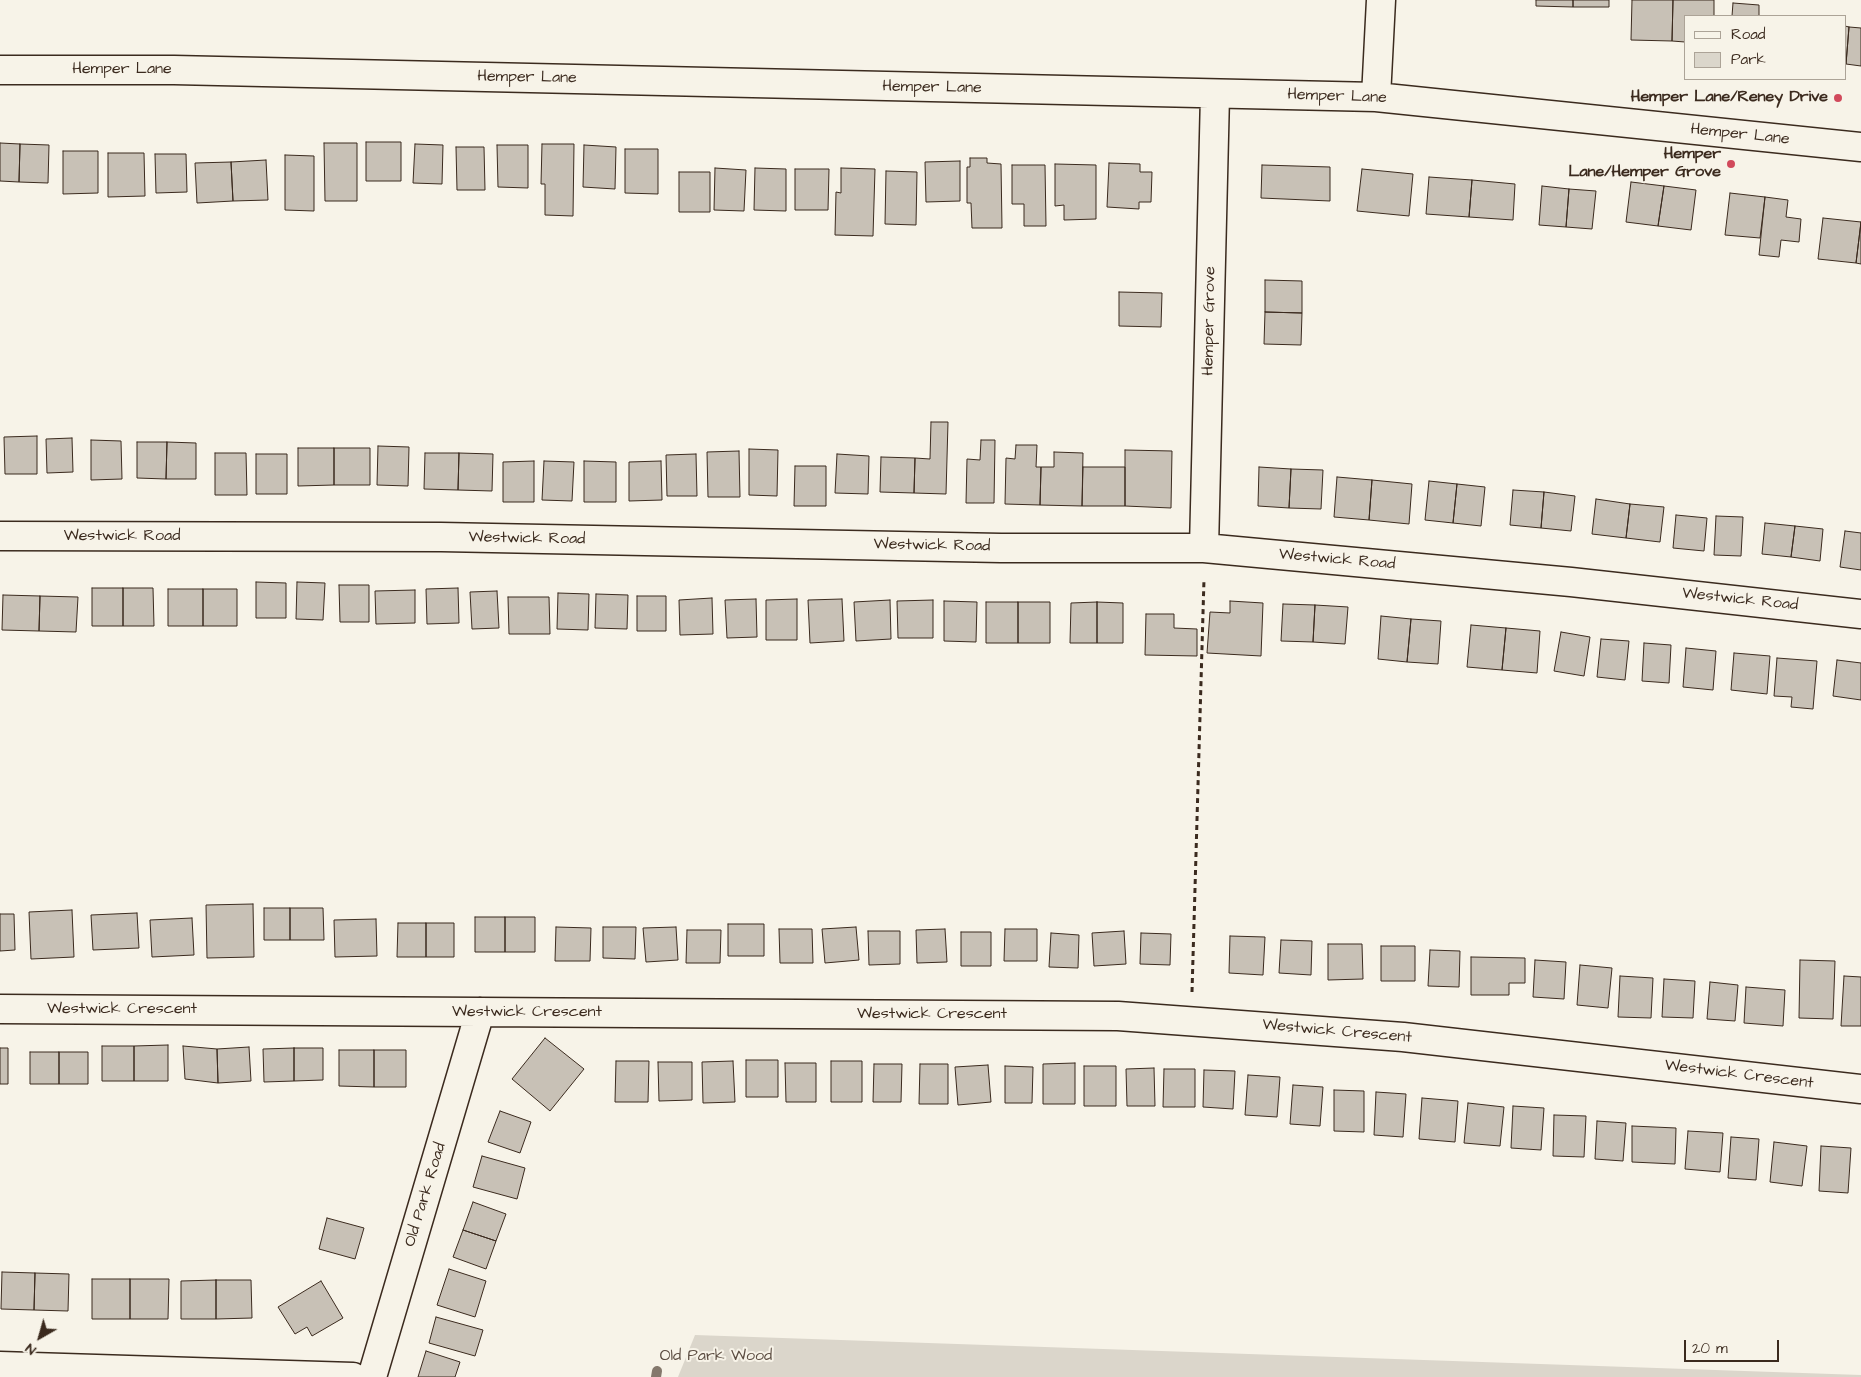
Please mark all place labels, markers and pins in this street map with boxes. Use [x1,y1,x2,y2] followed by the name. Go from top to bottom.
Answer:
[1631,88,1828,108] place label: Hemper Lane/Reney Drive
[1832,92,1844,104] marker: Hemper Lane/Reney Drive
[1568,145,1721,183] place label: Hemper Lane/Hemper Grove
[1725,158,1737,170] marker: Hemper Lane/Hemper Grove

